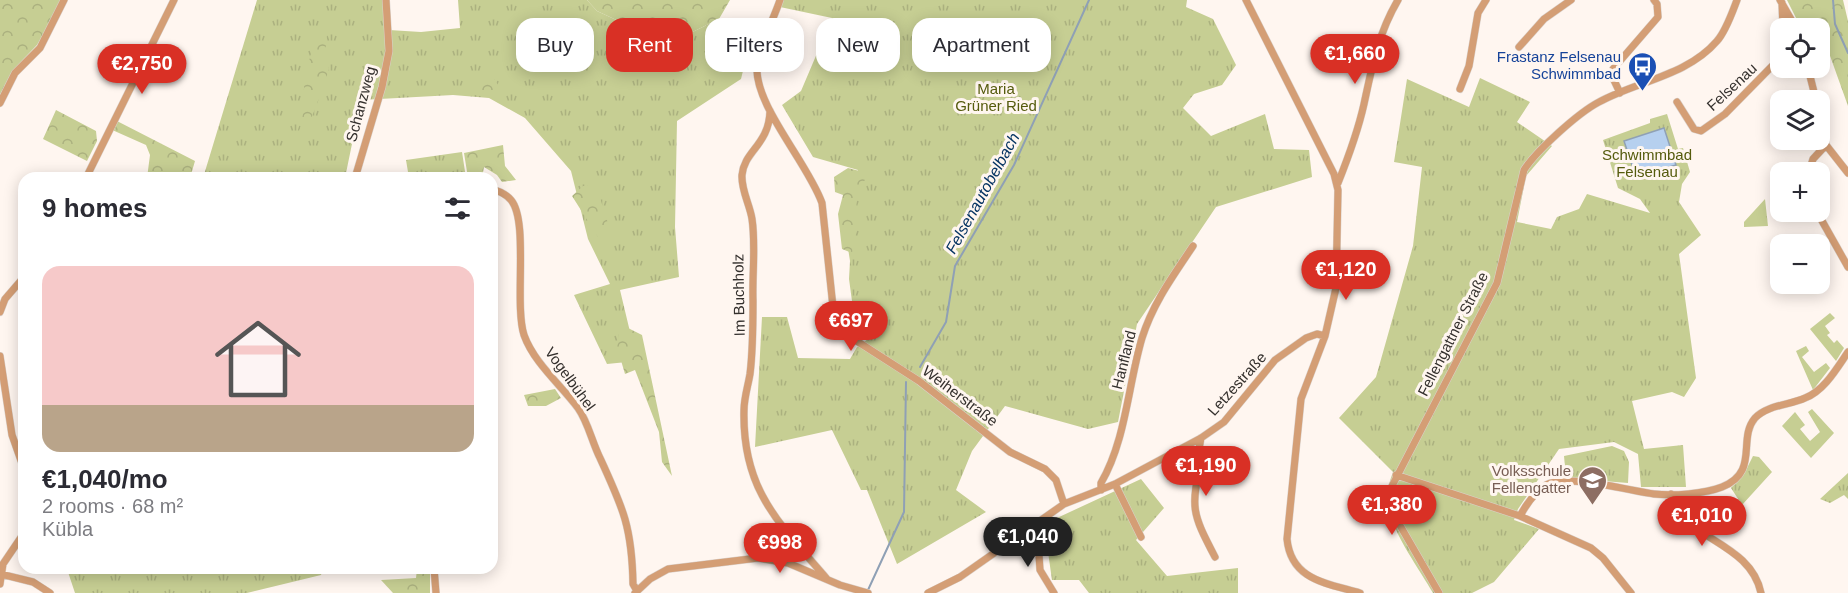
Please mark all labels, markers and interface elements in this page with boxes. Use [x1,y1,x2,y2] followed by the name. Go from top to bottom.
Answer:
[516,18,594,72] chip: Buy
[606,18,693,72] chip: Rent
[705,18,804,72] chip: Filters
[816,18,900,72] chip: New
[912,18,1051,72] chip: Apartment
[1770,18,1830,294] map controls
[1770,18,1830,78] button: locate
[1306,34,1404,85] pin: €1,660
[1324,42,1386,64] text: €1,660
[93,44,191,95] pin: €2,750
[1497,48,1621,82] place label: Frastanz Felsenau Schwimmbad
[1626,50,1658,92] bus stop icon: Frastanz Felsenau Schwimmbad
[111,52,173,74] text: €2,750
[1703,59,1760,114] street label: Felsenau
[342,64,379,144] street label: Schanzweg
[955,80,1037,114] park label: Maria Grüner Ried
[1770,90,1830,150] button: layers
[942,130,1023,256] water label: Felsenautobelbach
[1602,146,1692,180] park label: Schwimmbad Felsenau
[1770,162,1830,222] button: +
[441,192,474,225] icon: filters
[42,193,148,223] text: 9 homes
[1770,234,1830,294] button: −
[1297,250,1395,301] pin: €1,120
[729,254,748,336] street label: Im Buchholz
[1315,258,1377,280] text: €1,120
[1414,269,1491,399] street label: Fellengattner Straße
[815,301,887,352] pin: €697
[204,305,312,413] icon: home
[829,309,873,331] text: €697
[1108,329,1139,391] street label: Hanfland
[542,344,599,414] street label: Vogelbühel
[1204,349,1269,419] street label: Letzestraße
[919,362,1001,429] street label: Weiherstraße
[1157,446,1255,497] pin: €1,190
[1175,454,1237,476] text: €1,190
[1492,462,1571,496] place label: Volksschule Fellengatter
[42,464,168,494] text: €1,040/mo
[1576,464,1608,506] school or university icon: Volksschule Fellengatter
[1343,485,1441,536] pin: €1,380
[1361,493,1423,515] text: €1,380
[42,495,183,517] text: 2 rooms · 68 m²
[1653,496,1751,547] pin: €1,010
[1671,504,1733,526] text: €1,010
[979,517,1077,568] pin: €1,040
[42,518,93,540] text: Kübla
[744,523,816,574] pin: €998
[997,525,1059,547] text: €1,040
[758,531,802,553] text: €998

